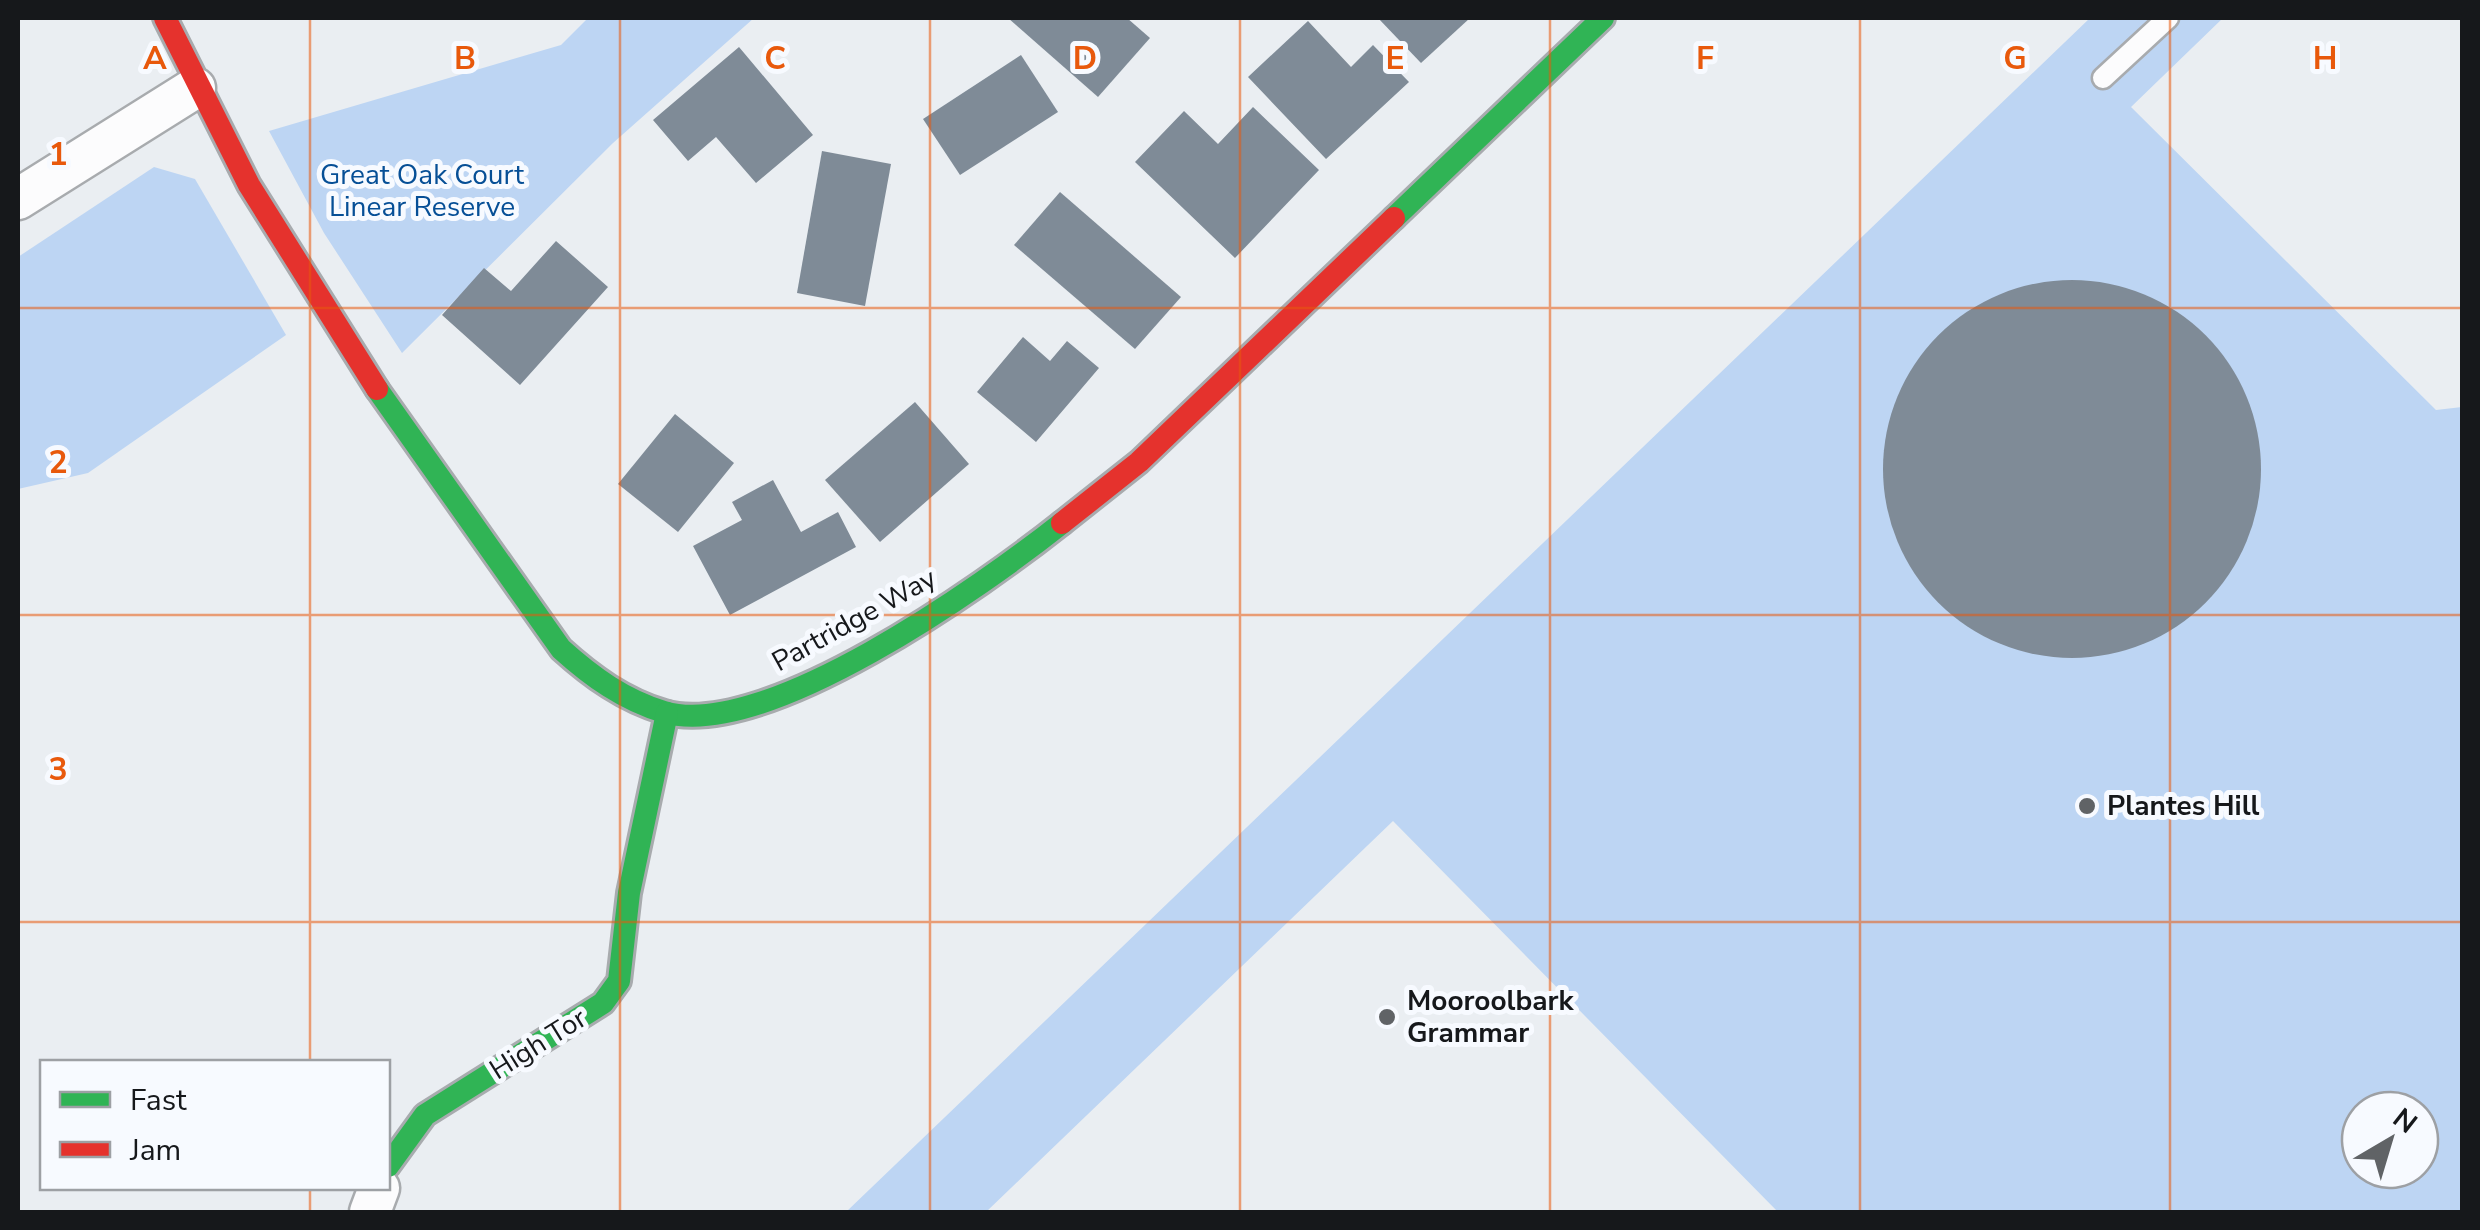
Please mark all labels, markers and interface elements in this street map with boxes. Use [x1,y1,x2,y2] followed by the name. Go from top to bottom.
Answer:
[143,37,167,80] text: A
[454,37,476,80] text: B
[764,37,786,80] text: C
[1073,37,1097,80] text: D
[1385,37,1405,80] text: E
[1696,37,1714,80] text: F
[2003,37,2027,80] text: G
[2313,37,2337,80] text: H
[48,133,68,176] text: 1
[320,156,524,226] park label: Great Oak Court Linear Reserve
[48,441,68,484] text: 2
[765,559,943,681] street label: Partridge Way
[48,748,68,791] text: 3
[2107,787,2260,825] place label: Plantes Hill
[2076,795,2098,817] marker: Plantes Hill
[1407,982,1575,1052] place label: Mooroolbark Grammar
[482,999,594,1089] street label: High Tor
[1376,1006,1398,1028] marker: Mooroolbark Grammar
[40,1060,390,1190] legend
[130,1080,187,1121] text: Fast
[2340,1090,2440,1190] north arrow
[2385,1100,2425,1143] text: N
[129,1130,181,1171] text: Jam

